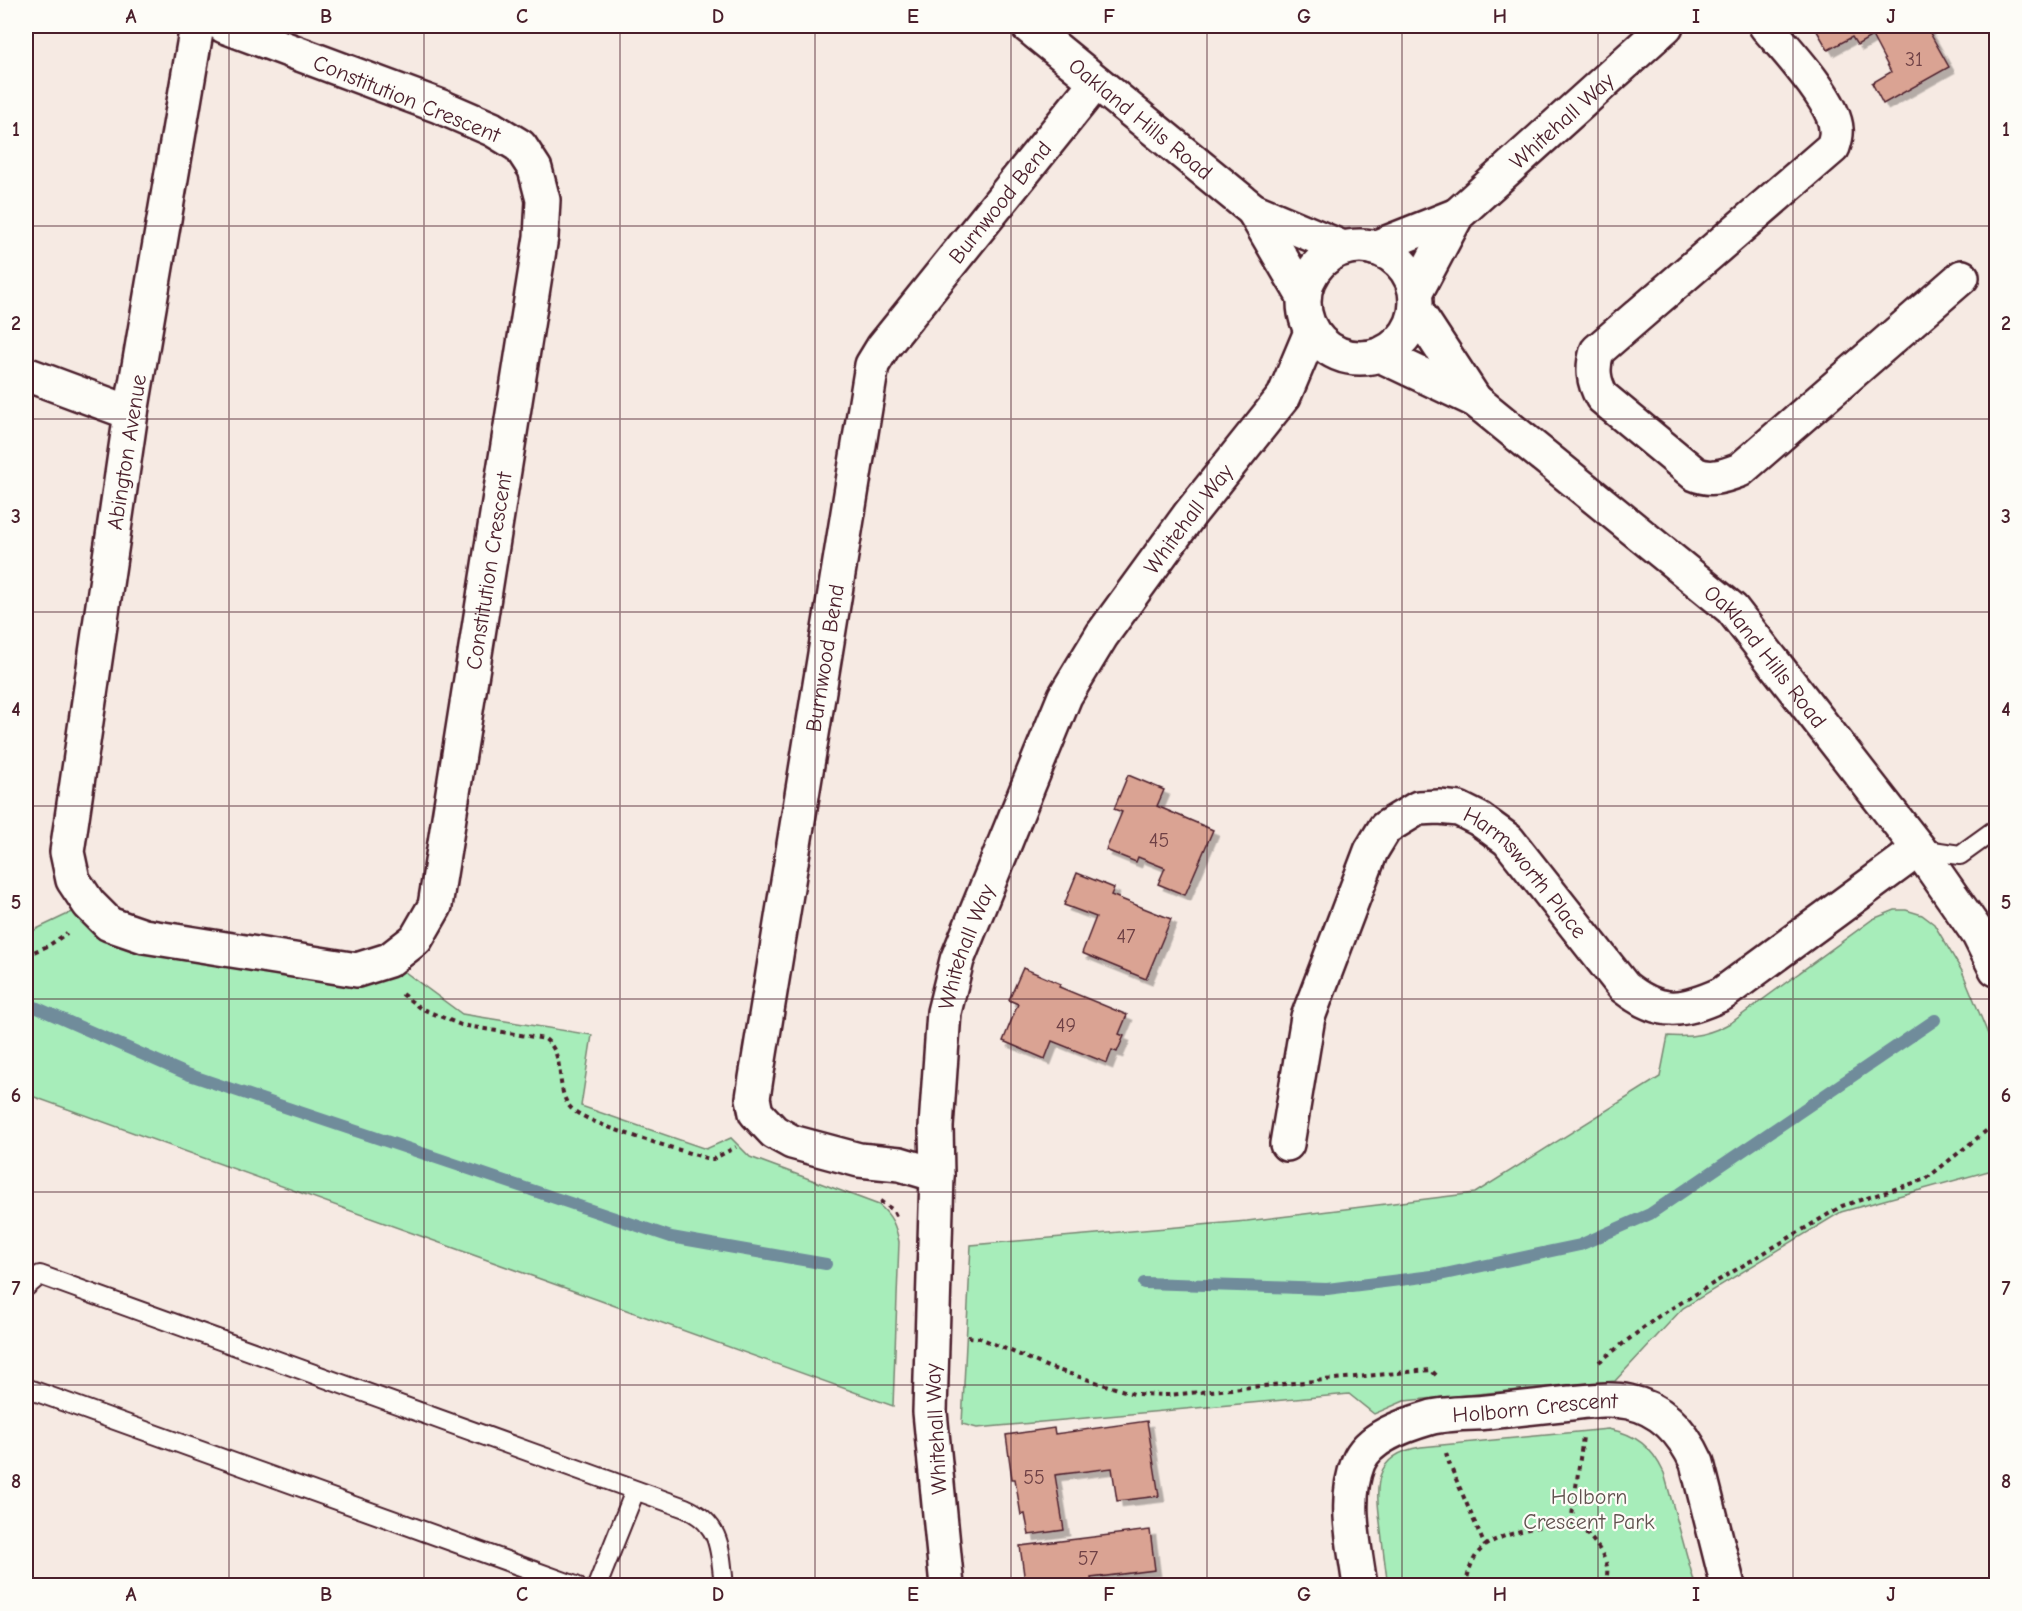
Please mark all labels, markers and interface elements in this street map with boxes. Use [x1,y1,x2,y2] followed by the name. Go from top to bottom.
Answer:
[125,5,137,28] text: A
[320,5,332,28] text: B
[516,5,528,28] text: C
[712,5,724,28] text: D
[907,5,919,28] text: E
[1103,5,1115,28] text: F
[1297,5,1311,28] text: G
[1493,5,1507,28] text: H
[1692,5,1700,28] text: I
[1886,5,1896,28] text: J
[1905,48,1923,71] house number: 31
[309,49,505,149] street label: Constitution Crescent
[1063,53,1218,186] street label: Oakland Hills Road
[1505,67,1620,175] street label: Whitehall Way
[12,118,20,141] text: 1
[2002,118,2010,141] text: 1
[943,136,1057,269] street label: Burnwood Bend
[11,312,21,335] text: 2
[2001,312,2011,335] text: 2
[102,373,152,532] street label: Abington Avenue
[1139,459,1239,579] street label: Whitehall Way
[461,469,518,672] street label: Constitution Crescent
[11,505,21,528] text: 3
[2001,505,2011,528] text: 3
[1699,580,1832,733] street label: Oakland Hills Road
[800,582,850,734] street label: Burnwood Bend
[11,698,21,721] text: 4
[2001,698,2011,721] text: 4
[1459,801,1592,944] street label: Harmsworth Place
[1149,829,1169,852] house number: 45
[933,880,1001,1012] street label: Whitehall Way
[11,891,21,914] text: 5
[2001,891,2011,914] text: 5
[1116,925,1136,948] house number: 47
[1056,1014,1076,1037] house number: 49
[11,1084,21,1107] text: 6
[2001,1084,2011,1107] text: 6
[12,1277,21,1300] text: 7
[2002,1277,2011,1300] text: 7
[920,1362,952,1495] street label: Whitehall Way
[1452,1388,1619,1428] street label: Holborn Crescent
[1023,1466,1045,1489] house number: 55
[11,1470,21,1493] text: 8
[2001,1470,2011,1493] text: 8
[1523,1484,1655,1535] park label: Holborn Crescent Park
[1078,1547,1099,1570] house number: 57
[125,1583,137,1606] text: A
[320,1583,332,1606] text: B
[516,1583,528,1606] text: C
[712,1583,724,1606] text: D
[907,1583,919,1606] text: E
[1103,1583,1115,1606] text: F
[1297,1583,1311,1606] text: G
[1493,1583,1507,1606] text: H
[1692,1583,1700,1606] text: I
[1886,1583,1896,1606] text: J

